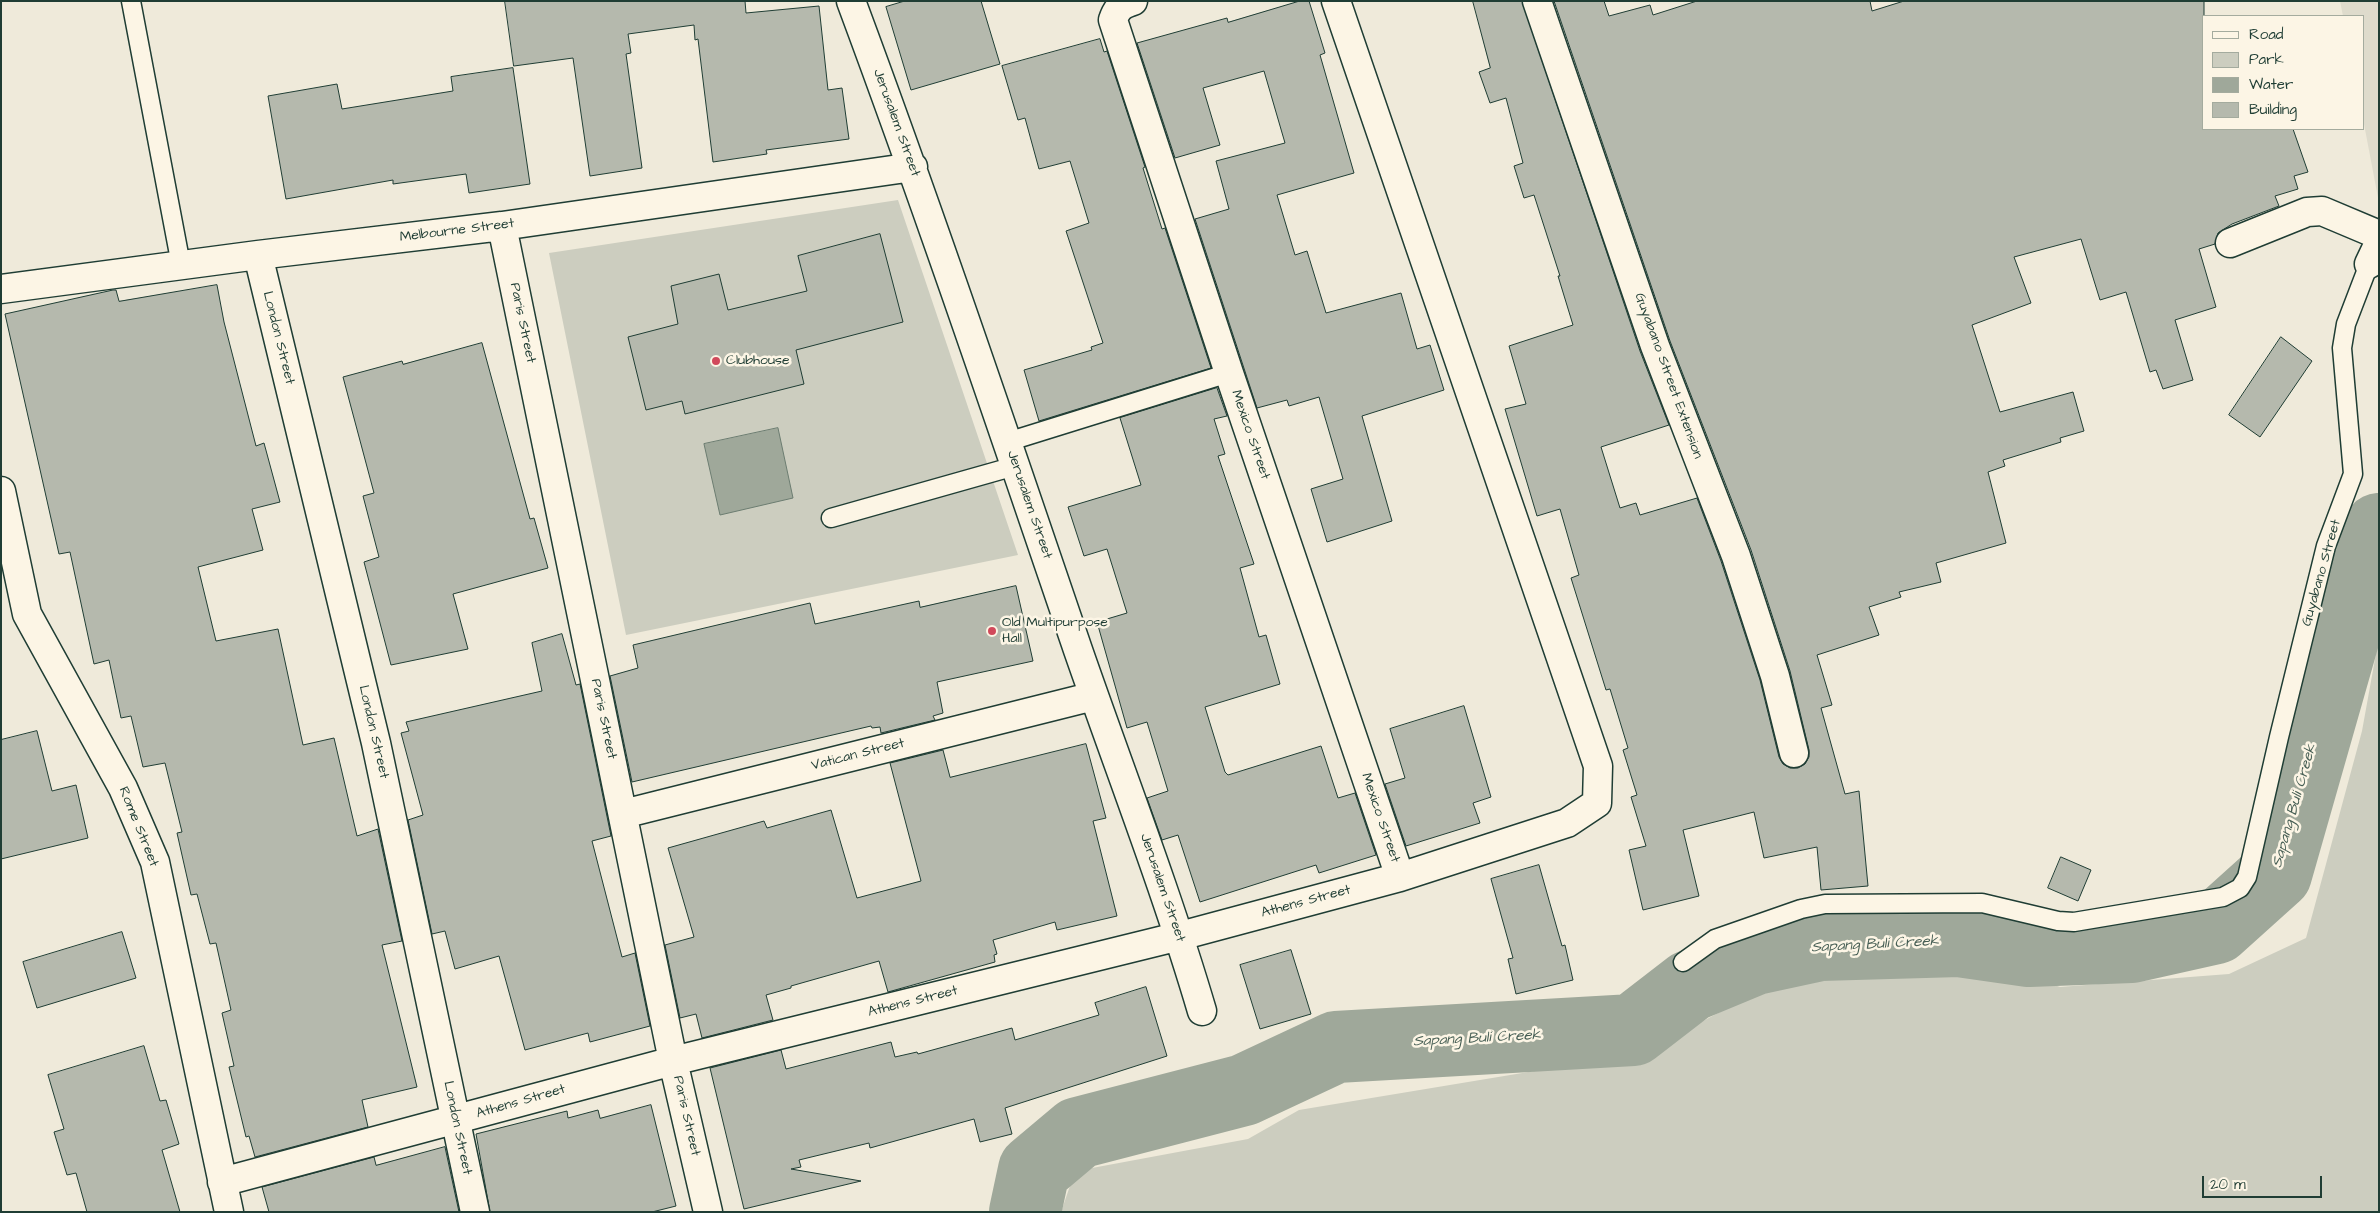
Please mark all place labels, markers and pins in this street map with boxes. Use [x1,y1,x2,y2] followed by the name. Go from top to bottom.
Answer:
[726,353,790,369] place label: Clubhouse
[710,355,722,367] marker: Clubhouse
[1002,615,1108,648] place label: Old Multipurpose Hall
[986,625,998,637] marker: Old Multipurpose Hall

